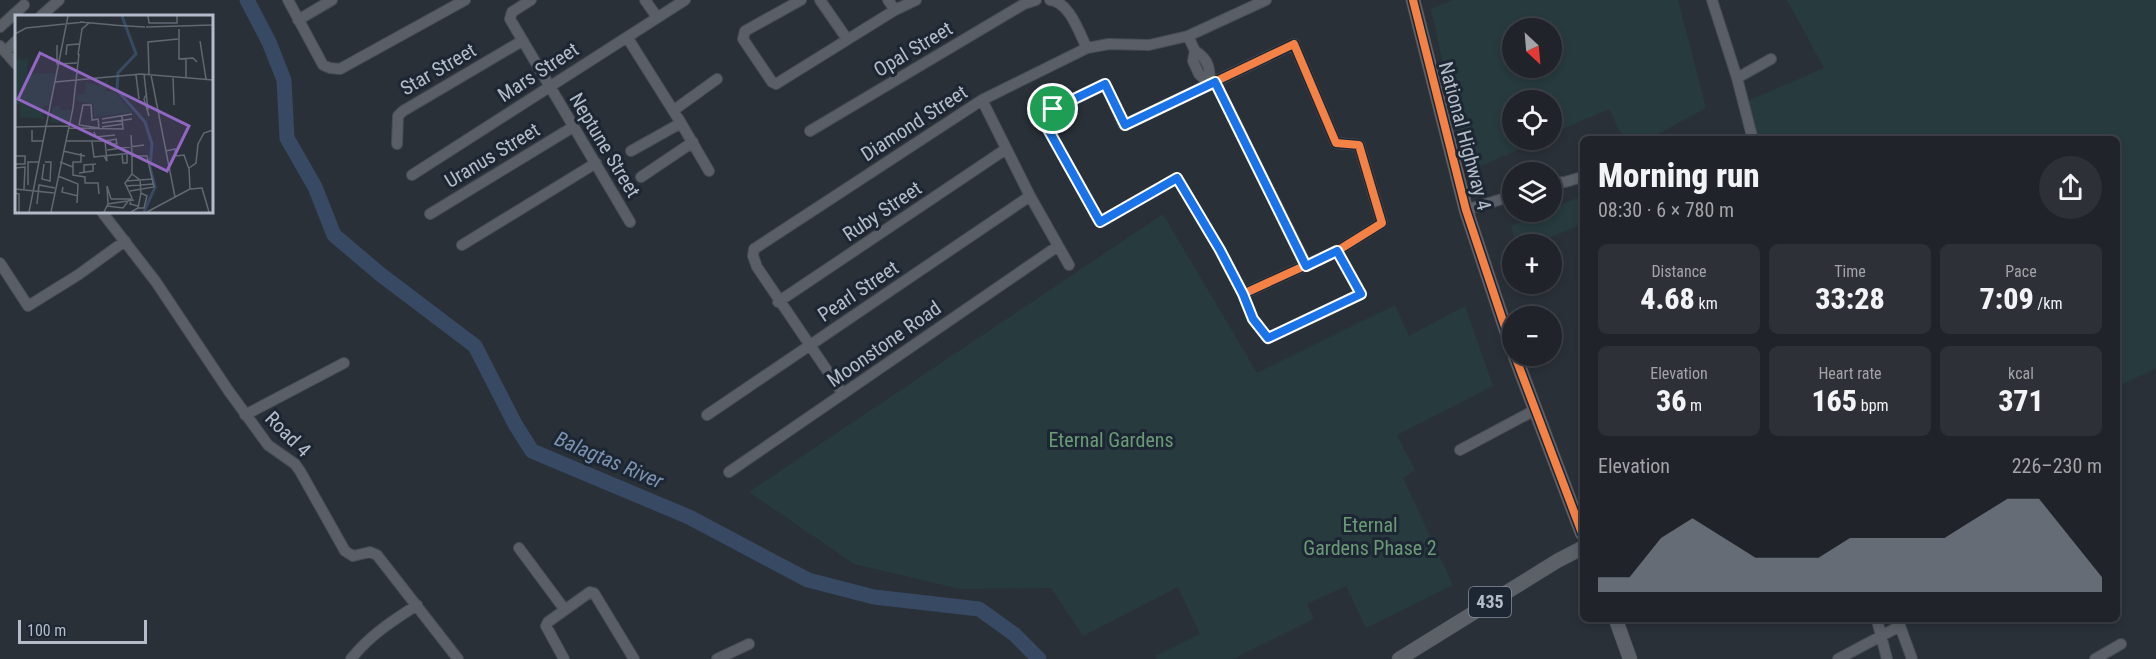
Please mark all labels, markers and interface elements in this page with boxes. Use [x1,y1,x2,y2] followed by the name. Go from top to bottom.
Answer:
[15,15,213,213] inset map
[869,16,957,82] street label: Opal Street
[1502,18,1562,78] north arrow
[1502,18,1562,366] map controls
[493,37,583,107] street label: Mars Street
[396,38,480,100] street label: Star Street
[1434,59,1496,213] street label: National Highway 4
[856,80,972,166] street label: Diamond Street
[1027,83,1078,134] pin
[564,88,646,202] street label: Neptune Street
[1502,90,1562,150] button: locate
[1036,92,1069,125] icon: arrive
[440,117,544,193] street label: Uranus Street
[1598,156,1760,195] text: Morning run
[2039,156,2102,219] button: share
[1502,162,1562,222] button: layers
[838,176,926,246] street label: Ruby Street
[1598,198,1734,222] text: 08:30 · 6 × 780 m
[1502,234,1562,294] button: +
[813,255,903,327] street label: Pearl Street
[1651,262,1707,281] text: Distance
[1834,262,1866,281] text: Time
[2005,262,2037,281] text: Pace
[1640,281,1695,316] text: 4.68
[1815,281,1885,316] text: 33:28
[1979,281,2034,316] text: 7:09
[1695,294,1718,313] text: km
[2034,294,2063,313] text: /km
[822,296,946,392] street label: Moonstone Road
[1502,306,1562,366] button: −
[1650,364,1708,383] text: Elevation
[1818,364,1882,383] text: Heart rate
[2008,364,2034,383] text: kcal
[1656,383,1686,418] text: 36
[1811,383,1857,418] text: 165
[1998,383,2044,418] text: 371
[1686,396,1702,415] text: m
[1857,396,1889,415] text: bpm
[260,406,316,462] street label: Road 4
[551,426,667,494] water label: Balagtas River
[1048,428,1174,452] park label: Eternal Gardens
[1598,454,1670,478] text: Elevation
[2012,454,2102,478] text: 226–230 m
[1303,513,1437,560] park label: Eternal Gardens Phase 2
[1469,587,1511,617] road number: 435
[18,617,147,644] scale bar
[27,621,66,640] text: 100 m

